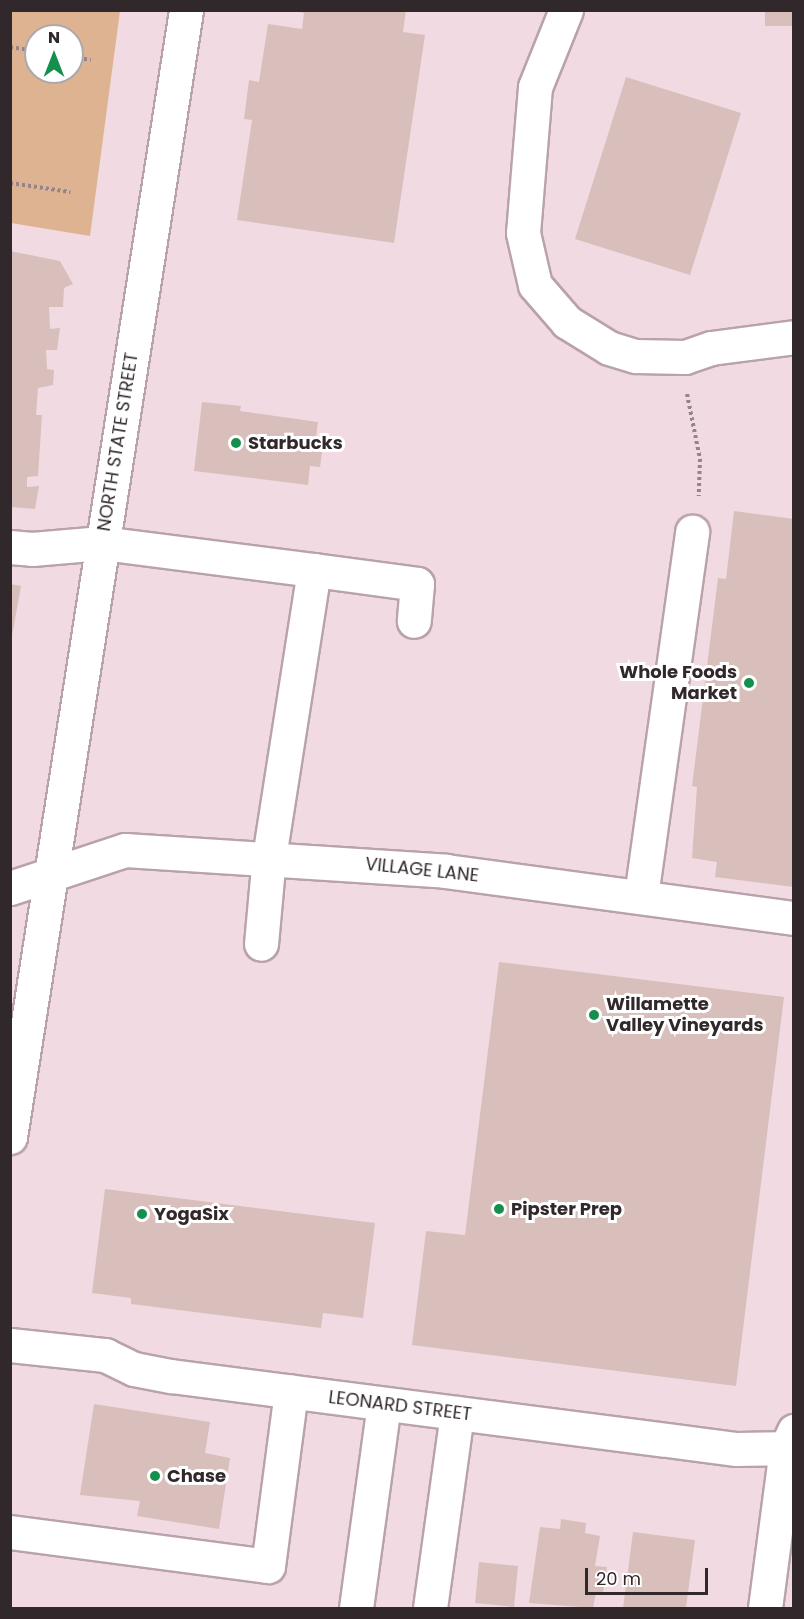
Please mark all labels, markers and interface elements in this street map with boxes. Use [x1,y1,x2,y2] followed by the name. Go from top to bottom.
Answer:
[24,24,84,84] north arrow
[48,26,60,49] text: N
[93,351,143,533] street label: NORTH STATE STREET
[248,432,343,454] place label: Starbucks
[229,436,243,450] marker: Starbucks
[619,662,737,704] place label: Whole Foods Market
[742,676,756,690] marker: Whole Foods Market
[364,853,480,887] street label: VILLAGE LANE
[606,994,763,1036] place label: Willamette Valley Vineyards
[587,1008,601,1022] marker: Willamette Valley Vineyards
[511,1198,622,1220] place label: Pipster Prep
[492,1202,506,1216] marker: Pipster Prep
[154,1203,229,1225] place label: YogaSix
[135,1207,149,1221] marker: YogaSix
[327,1387,473,1425] street label: LEONARD STREET
[167,1465,226,1487] place label: Chase
[148,1469,162,1483] marker: Chase
[588,1556,711,1594] scale bar
[596,1566,641,1591] text: 20 m

